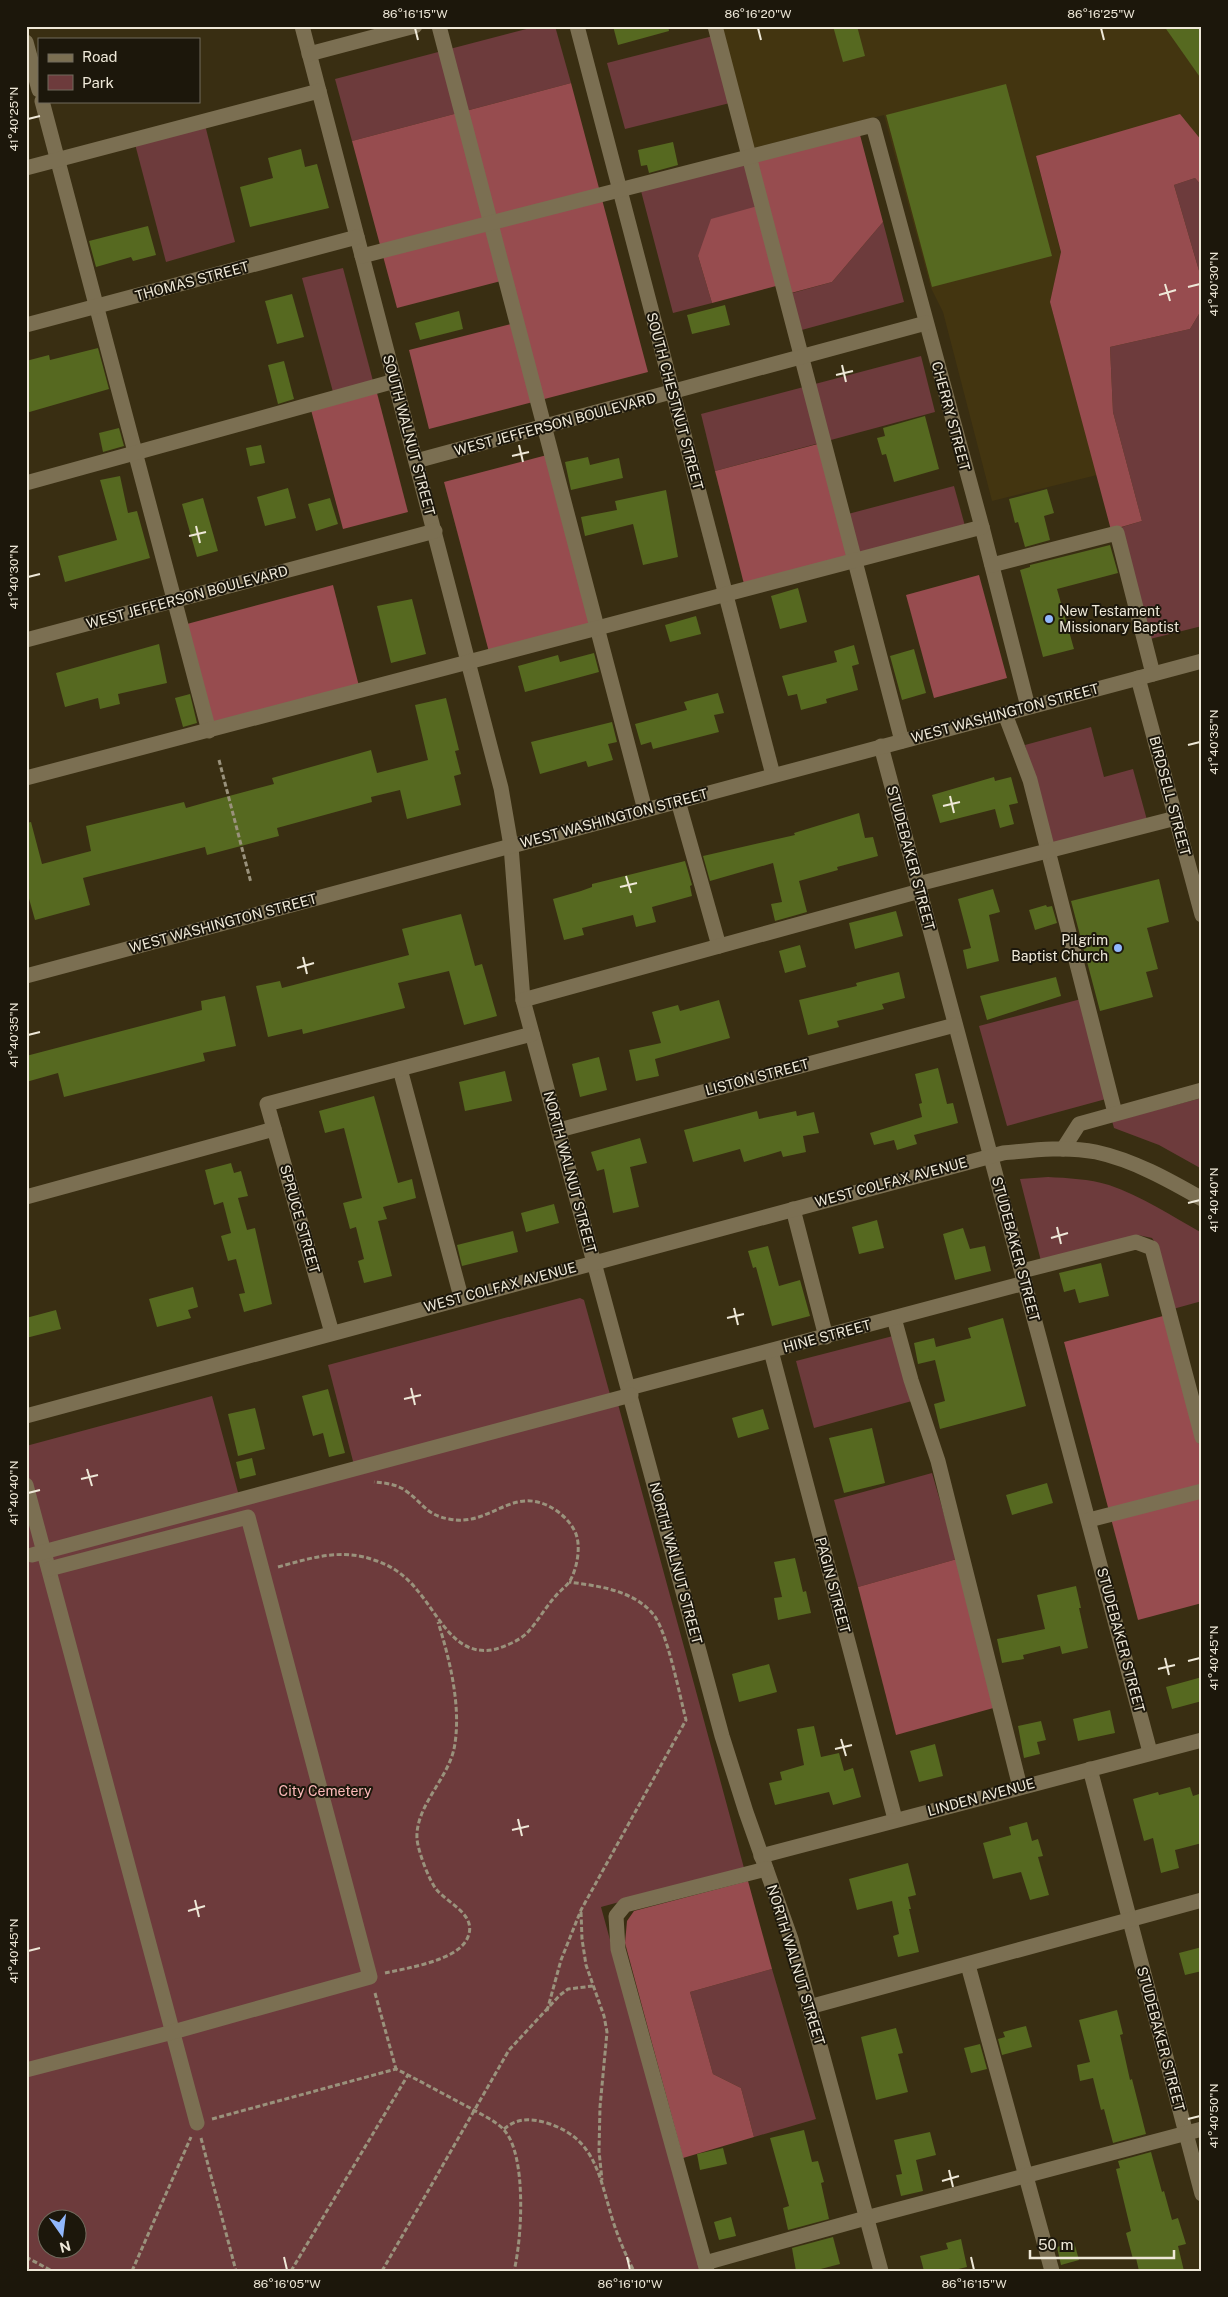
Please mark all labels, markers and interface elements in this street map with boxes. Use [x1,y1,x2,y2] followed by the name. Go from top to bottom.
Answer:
[382,7,448,21] text: 86°16'15"W
[724,7,792,21] text: 86°16'20"W
[1067,7,1135,21] text: 86°16'25"W
[38,38,200,102] legend
[82,48,118,65] text: Road
[82,74,114,91] text: Park
[7,87,21,151] text: 41°40'25"N
[1207,252,1221,316] text: 41°40'30"N
[133,258,251,304] street label: THOMAS STREET
[644,311,706,491] street label: SOUTH CHESTNUT STREET
[380,353,438,517] street label: SOUTH WALNUT STREET
[929,360,973,472] street label: CHERRY STREET
[452,389,658,459] street label: WEST JEFFERSON BOULEVARD
[7,545,21,609] text: 41°40'30"N
[84,562,290,632] street label: WEST JEFFERSON BOULEVARD
[1059,603,1179,635] place label: New Testament Missionary Baptist
[1043,613,1055,625] marker: New Testament Missionary Baptist
[909,680,1101,746] street label: WEST WASHINGTON STREET
[1207,709,1221,775] text: 41°40'35"N
[1146,734,1194,858] street label: BIRDSELL STREET
[884,784,938,932] street label: STUDEBAKER STREET
[518,785,710,851] street label: WEST WASHINGTON STREET
[127,890,319,956] street label: WEST WASHINGTON STREET
[1011,932,1108,964] place label: Pilgrim Baptist Church
[1112,942,1124,954] marker: Pilgrim Baptist Church
[7,1002,21,1068] text: 41°40'35"N
[703,1055,811,1099] street label: LISTON STREET
[541,1089,599,1255] street label: NORTH WALNUT STREET
[813,1154,969,1210] street label: WEST COLFAX AVENUE
[277,1163,323,1275] street label: SPRUCE STREET
[1207,1168,1221,1232] text: 41°40'40"N
[989,1175,1043,1323] street label: STUDEBAKER STREET
[422,1259,578,1315] street label: WEST COLFAX AVENUE
[781,1317,873,1355] street label: HINE STREET
[7,1461,21,1525] text: 41°40'40"N
[647,1480,705,1646] street label: NORTH WALNUT STREET
[813,1535,853,1635] street label: PAGIN STREET
[1094,1566,1148,1714] street label: STUDEBAKER STREET
[1207,1625,1221,1691] text: 41°40'45"N
[926,1775,1036,1819] street label: LINDEN AVENUE
[279,1783,372,1799] park label: City Cemetery
[764,1883,828,2047] street label: NORTH WALNUT STREET
[7,1918,21,1984] text: 41°40'45"N
[1134,1965,1188,2113] street label: STUDEBAKER STREET
[1207,2083,1221,2149] text: 41°40'50"N
[38,2210,88,2260] north arrow
[1030,2227,1174,2259] scale bar
[1038,2236,1073,2253] text: 50 m
[58,2238,72,2256] text: N
[253,2277,321,2291] text: 86°16'05"W
[598,2277,663,2291] text: 86°16'10"W
[941,2277,1007,2291] text: 86°16'15"W

